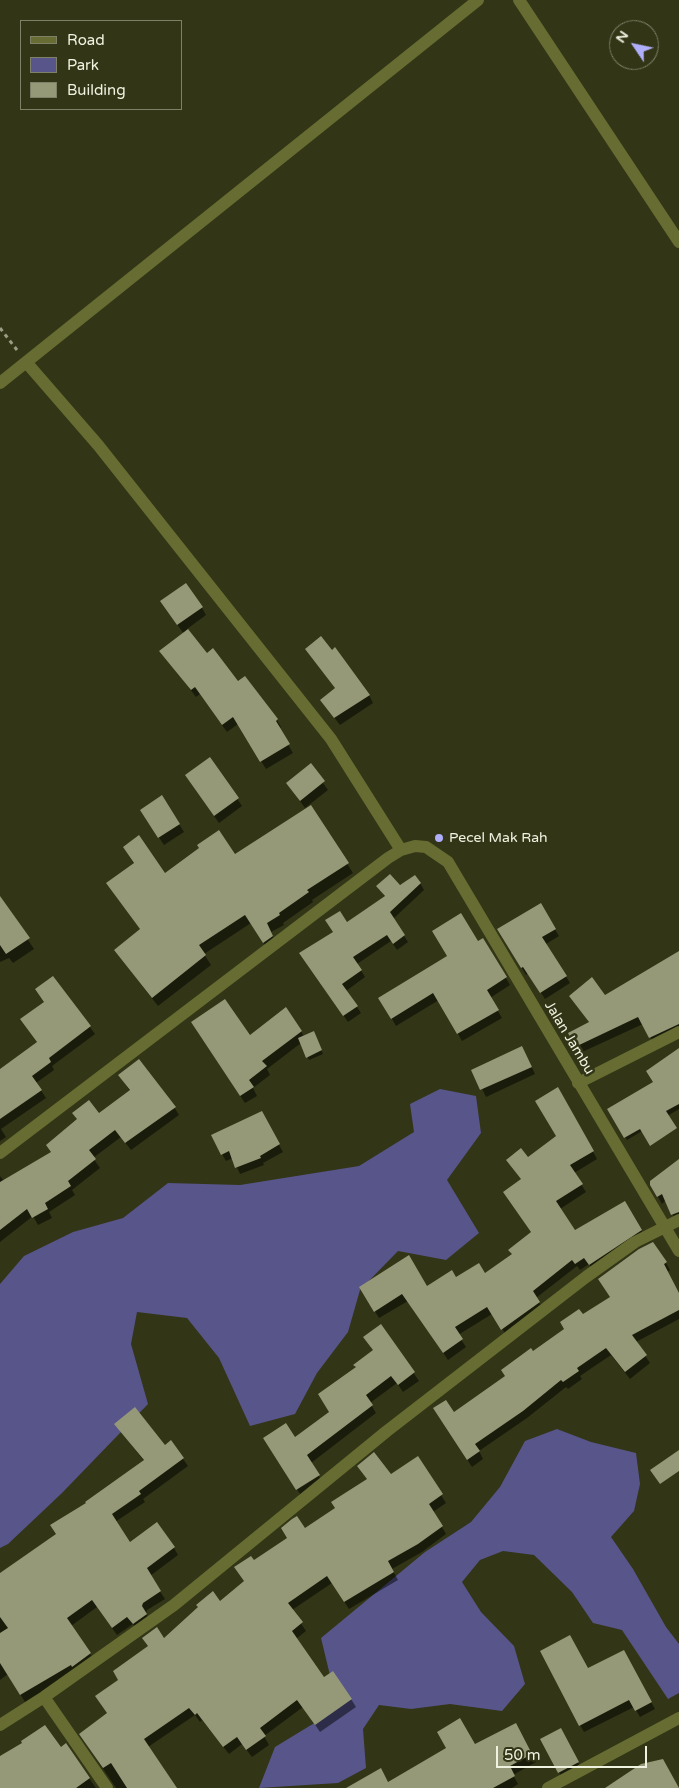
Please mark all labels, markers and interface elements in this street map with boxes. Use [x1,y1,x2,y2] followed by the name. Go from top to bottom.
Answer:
[20,20,182,110] legend
[609,20,659,70] north arrow
[612,27,632,46] text: N
[67,31,105,49] text: Road
[67,56,99,74] text: Park
[67,81,126,99] text: Building
[449,830,548,846] place label: Pecel Mak Rah
[433,832,445,844] marker: Pecel Mak Rah
[541,998,597,1078] street label: Jalan Jambu
[499,1736,650,1768] scale bar
[504,1746,541,1764] text: 50 m

